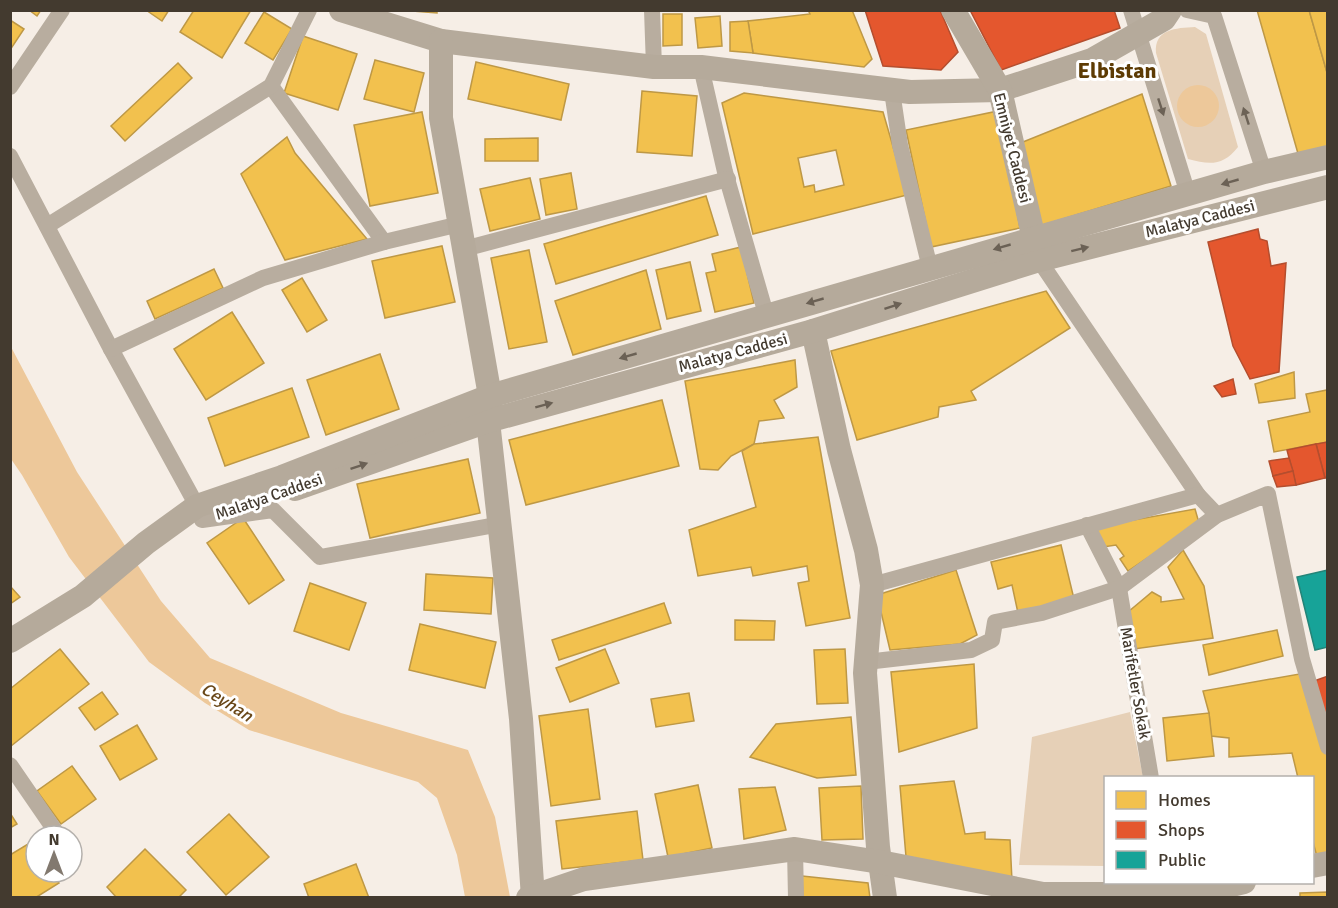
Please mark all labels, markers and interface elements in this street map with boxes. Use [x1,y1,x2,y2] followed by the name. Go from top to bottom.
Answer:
[1077,57,1157,84] district label: Elbistan
[989,91,1035,205] street label: Emniyet Caddesi
[1156,98,1166,116] one-way arrow
[1241,107,1250,125] one-way arrow
[1221,178,1239,187] one-way arrow
[1143,196,1257,242] street label: Malatya Caddesi
[993,243,1011,253] one-way arrow
[1071,244,1089,254] one-way arrow
[806,296,824,306] one-way arrow
[884,301,902,310] one-way arrow
[676,329,790,377] street label: Malatya Caddesi
[619,352,637,361] one-way arrow
[535,400,553,409] one-way arrow
[350,461,368,471] one-way arrow
[213,469,325,525] street label: Malatya Caddesi
[1115,625,1155,741] street label: Marifetler Sokak
[197,678,258,727] water label: Ceyhan
[1104,776,1314,884] legend
[1158,789,1211,811] text: Homes
[1158,819,1205,841] text: Shops
[24,824,84,884] north arrow
[48,830,60,850] text: N
[1158,849,1206,871] text: Public

